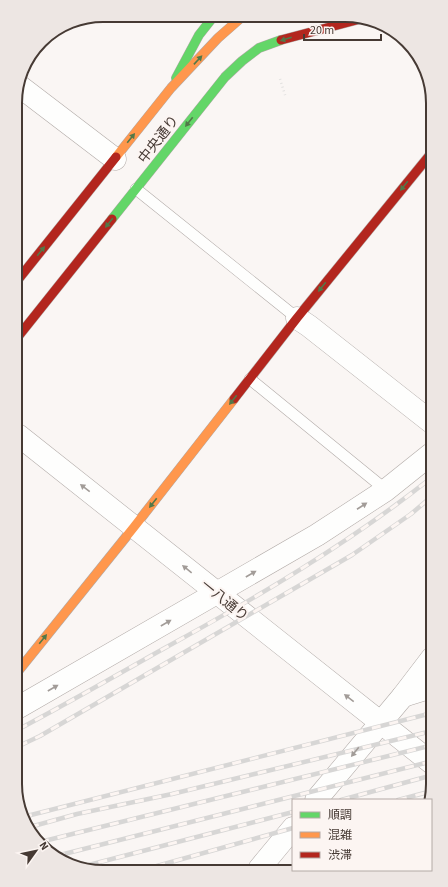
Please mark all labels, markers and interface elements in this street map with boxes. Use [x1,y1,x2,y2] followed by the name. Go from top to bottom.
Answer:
[304,16,381,42] scale bar
[310,22,334,39] text: 20 m
[280,36,292,42] one-way arrow
[193,55,202,65] one-way arrow
[134,111,184,168] street label: 中央通り
[185,116,194,127] one-way arrow
[127,133,135,144] one-way arrow
[400,181,409,192] one-way arrow
[104,218,113,229] one-way arrow
[37,245,45,256] one-way arrow
[318,282,327,293] one-way arrow
[229,395,237,406] one-way arrow
[79,484,90,492] one-way arrow
[149,497,158,508] one-way arrow
[356,502,367,510] one-way arrow
[181,565,192,573] one-way arrow
[245,570,257,577] one-way arrow
[196,575,252,626] street label: 一八通り
[160,619,172,626] one-way arrow
[39,634,48,645] one-way arrow
[47,684,59,691] one-way arrow
[343,694,354,702] one-way arrow
[351,747,359,758] one-way arrow
[292,799,432,871] legend
[328,807,352,824] text: 順調
[328,827,352,844] text: 混雑
[16,831,56,871] north arrow
[36,839,52,853] text: N
[328,847,352,864] text: 渋滞

